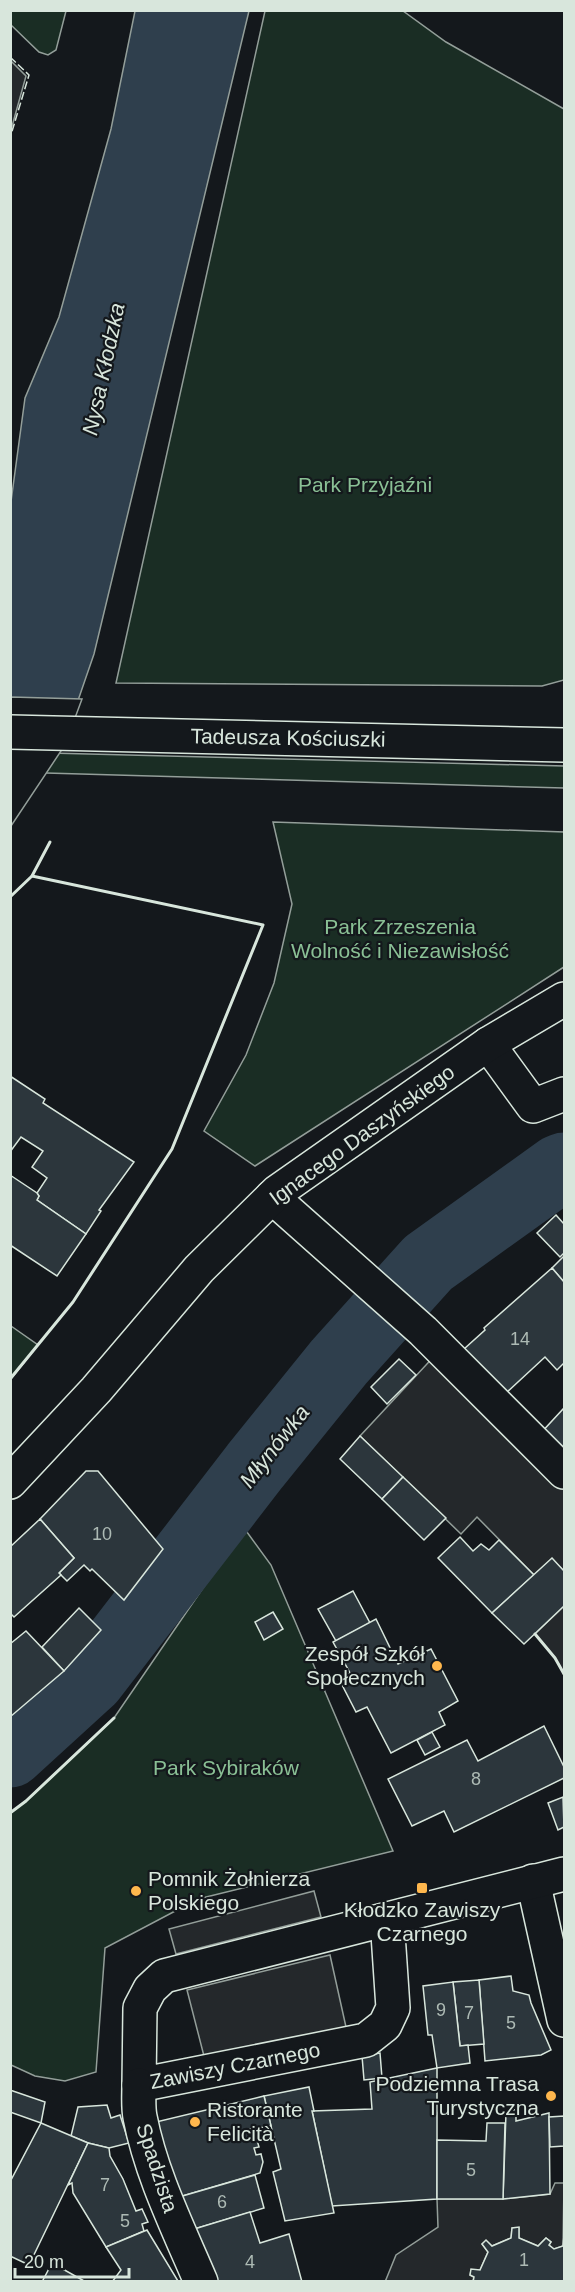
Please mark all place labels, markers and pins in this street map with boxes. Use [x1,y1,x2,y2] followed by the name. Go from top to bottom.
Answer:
[305,1642,425,1689] place label: Zespół Szkół Społecznych
[430,1659,444,1673] marker: Zespół Szkół Społecznych
[148,1867,311,1914] place label: Pomnik Żołnierza Polskiego
[415,1881,429,1895] marker: Kłodzko Zawiszy Czarnego
[129,1884,143,1898] marker: Pomnik Żołnierza Polskiego
[344,1898,501,1945] place label: Kłodzko Zawiszy Czarnego
[376,2072,539,2119] place label: Podziemna Trasa Turystyczna
[544,2089,558,2103] marker: Podziemna Trasa Turystyczna
[207,2098,303,2145] place label: Ristorante Felicità
[188,2115,202,2129] marker: Ristorante Felicità

